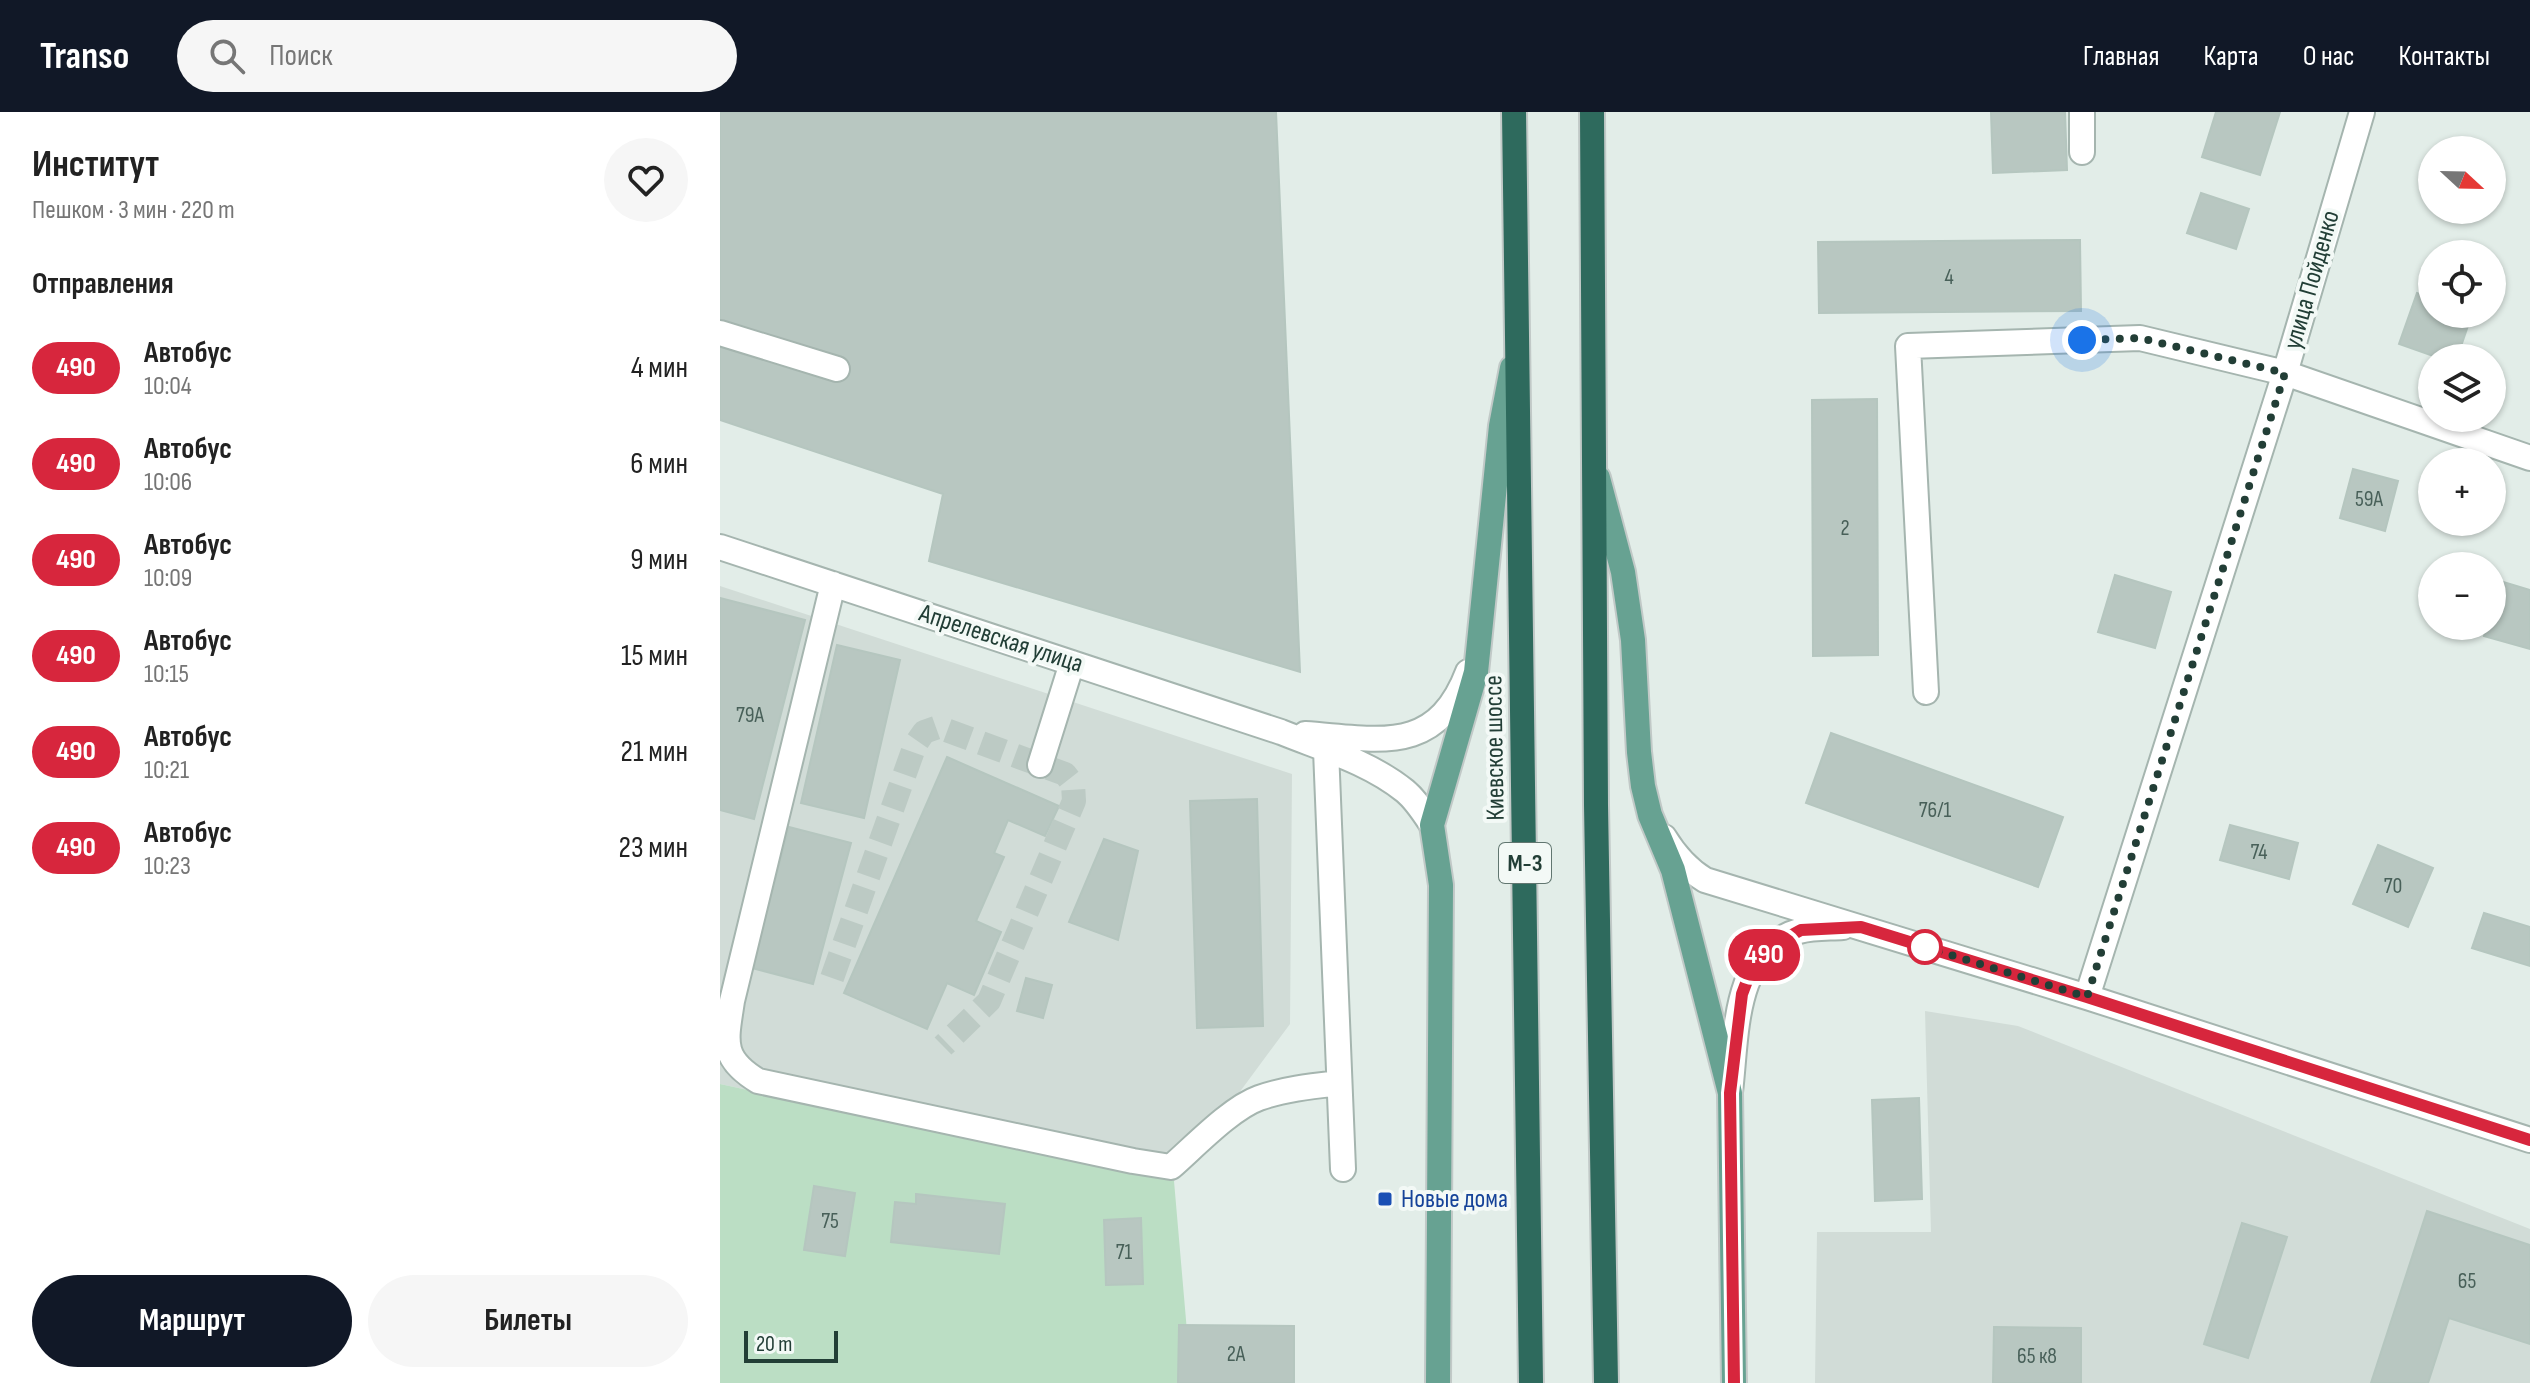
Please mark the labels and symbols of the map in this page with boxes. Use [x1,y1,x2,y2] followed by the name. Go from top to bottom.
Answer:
[2418,136,2506,224] north arrow
[2277,207,2347,353] street label: улица Пойденко
[1944,264,1954,291] house number: 4
[2062,320,2102,360] your location
[2355,486,2384,513] house number: 59А
[1840,515,1850,542] house number: 2
[914,598,1087,680] street label: Апрелевская улица
[1478,675,1512,821] street label: Киевское шоссе
[736,702,765,729] house number: 79А
[1919,797,1952,824] house number: 76/1
[2251,839,2267,866] house number: 74
[1499,843,1551,883] road number: М-3
[2384,873,2402,900] house number: 70
[1718,929,1810,981] line badge: 490
[1908,930,1942,964] unlabelled marker
[1401,1184,1508,1215] place label: Новые дома
[1376,1190,1394,1208] marker: Новые дома
[821,1208,839,1235] house number: 75
[1116,1239,1133,1266] house number: 71
[2458,1268,2476,1295] house number: 65
[744,1327,838,1363] scale bar
[1227,1341,1246,1368] house number: 2А
[2017,1343,2057,1370] house number: 65 к8

